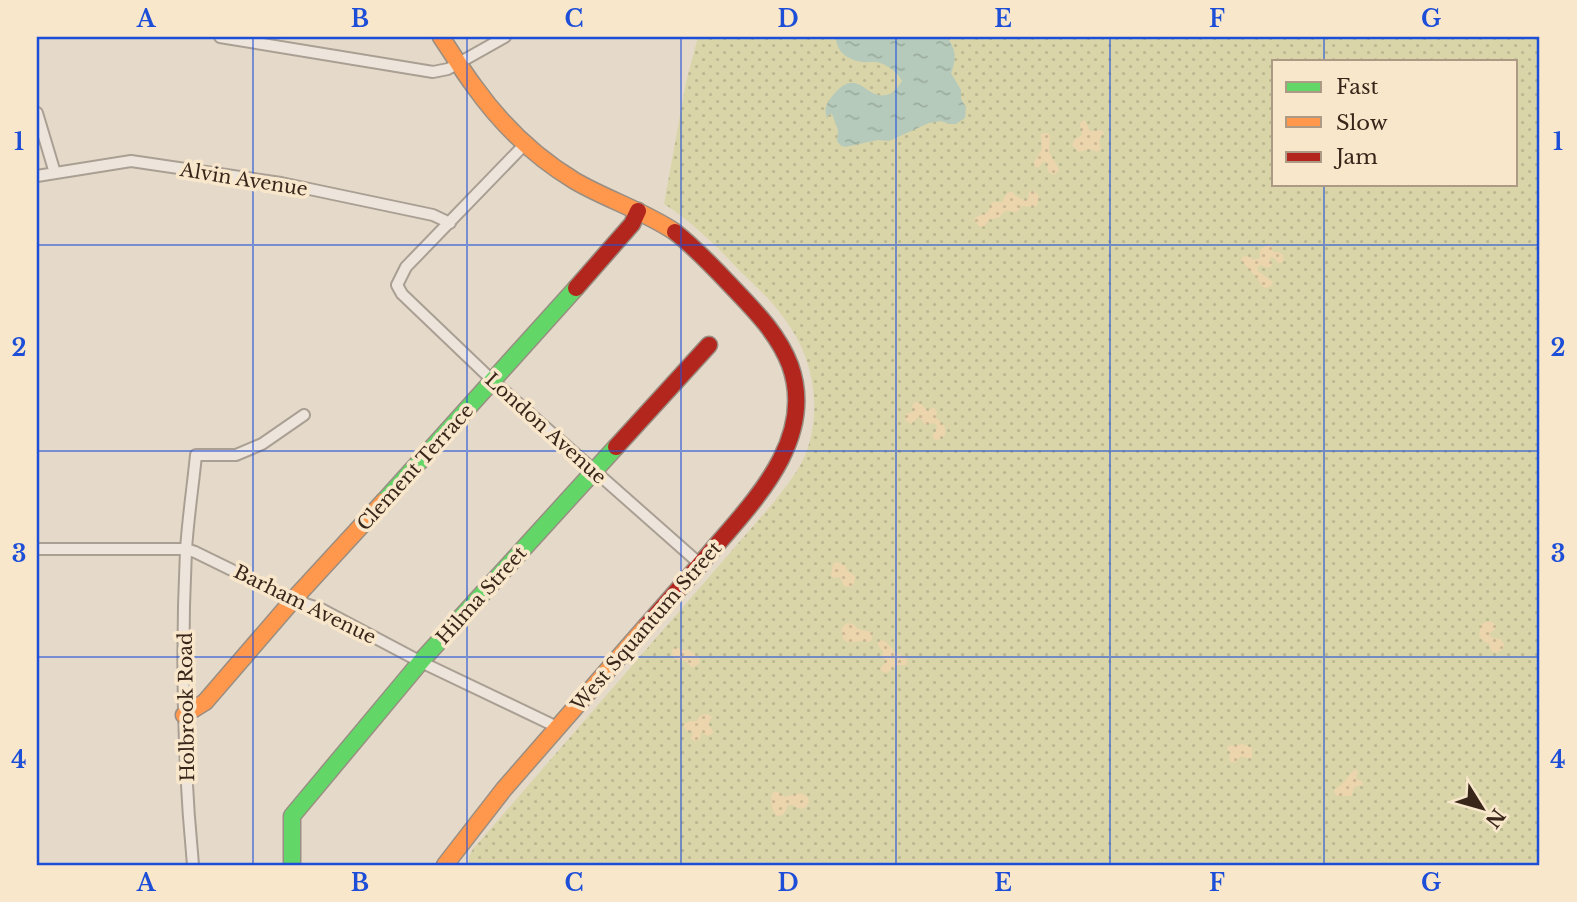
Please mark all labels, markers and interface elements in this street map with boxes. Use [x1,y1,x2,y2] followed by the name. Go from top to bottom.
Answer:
[136,5,157,33] text: A
[351,5,369,33] text: B
[565,5,583,33] text: C
[777,5,799,33] text: D
[994,5,1012,33] text: E
[1209,5,1225,33] text: F
[1421,5,1441,33] text: G
[1272,60,1518,186] legend
[1336,74,1378,100] text: Fast
[1336,110,1388,136] text: Slow
[14,128,24,156] text: 1
[1553,128,1563,156] text: 1
[1333,144,1378,170] text: Jam
[177,158,309,201] street label: Alvin Avenue
[12,334,26,362] text: 2
[1551,334,1565,362] text: 2
[480,368,611,489] street label: London Avenue
[352,399,478,535] street label: Clement Terrace
[566,536,727,716] street label: West Squantum Street
[12,540,26,568] text: 3
[1551,540,1565,568] text: 3
[431,541,532,649] street label: Hilma Street
[230,560,380,649] street label: Barham Avenue
[174,632,199,782] street label: Holbrook Road
[11,746,27,774] text: 4
[1550,746,1566,774] text: 4
[1448,772,1518,842] north arrow
[1481,804,1510,832] text: N
[136,869,157,897] text: A
[351,869,369,897] text: B
[565,869,583,897] text: C
[777,869,799,897] text: D
[994,869,1012,897] text: E
[1209,869,1225,897] text: F
[1421,869,1441,897] text: G

